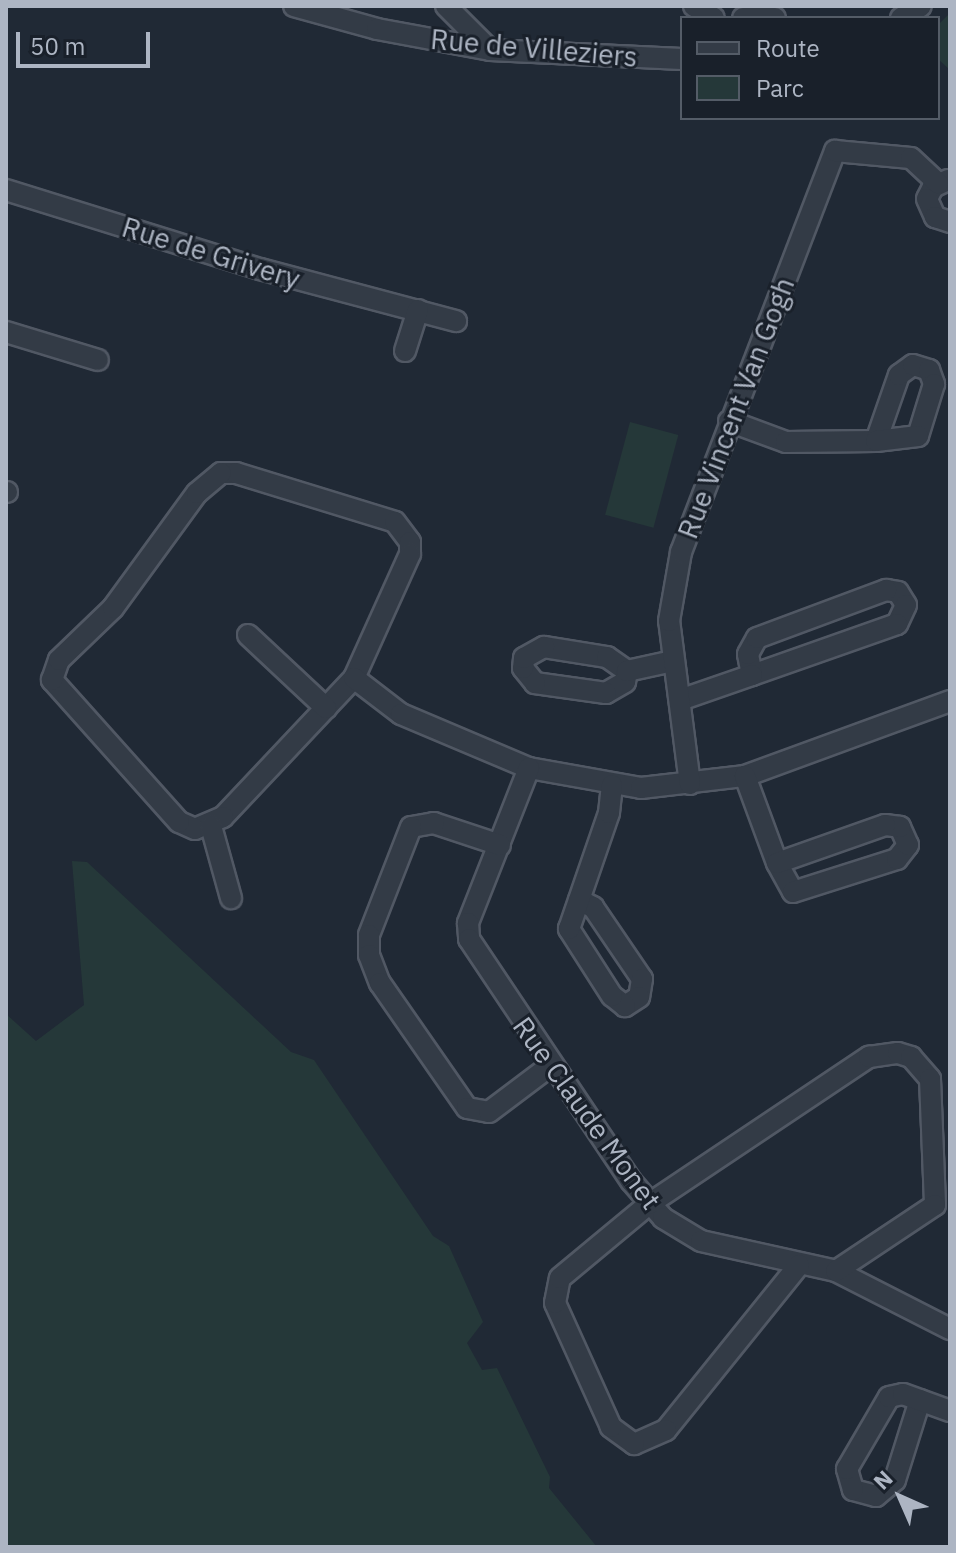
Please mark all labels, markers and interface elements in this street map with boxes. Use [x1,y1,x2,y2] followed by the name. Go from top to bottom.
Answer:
[20,16,154,66] scale bar
[680,16,940,120] legend
[429,22,639,74] street label: Rue de Villeziers
[30,30,85,62] text: 50 m
[756,32,820,64] text: Route
[756,72,804,104] text: Parc
[118,210,304,296] street label: Rue de Grivery
[671,273,801,543] street label: Rue Vincent Van Gogh
[506,1010,668,1216] street label: Rue Claude Monet
[860,1457,940,1537] north arrow
[867,1464,899,1496] text: N

